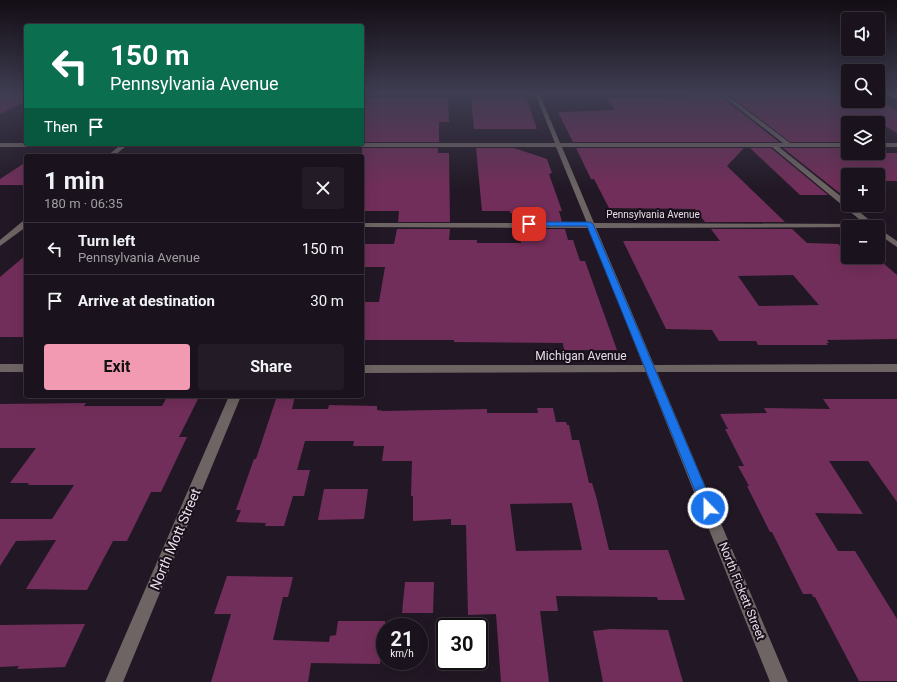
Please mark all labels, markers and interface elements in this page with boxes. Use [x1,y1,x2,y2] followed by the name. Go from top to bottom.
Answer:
[841,12,885,264] map controls
[841,12,885,56] button: sound
[110,39,189,72] text: 150 m
[44,40,96,92] icon: left
[841,64,885,108] button: search
[110,73,279,94] text: Pennsylvania Avenue
[85,116,107,138] icon: arrive
[841,116,885,160] button: layers
[44,118,77,136] text: Then
[44,167,104,195] text: 1 min
[302,167,344,209] button: close
[841,168,885,212] button: +
[44,196,123,211] text: 180 m · 06:35
[512,207,546,241] pin
[606,209,700,220] street label: Pennsylvania Avenue
[518,213,540,235] icon: arrive
[841,220,885,264] button: −
[78,232,135,250] text: Turn left
[44,238,66,260] icon: left
[302,240,344,258] text: 150 m
[78,250,200,265] text: Pennsylvania Avenue
[44,290,66,312] icon: arrive
[78,292,215,310] text: Arrive at destination
[310,292,344,310] text: 30 m
[44,344,190,390] button: Exit
[198,344,344,390] button: Share
[535,349,627,363] street label: Michigan Avenue
[146,486,204,592] street label: North Mott Street
[687,487,729,529] position arrow
[716,540,768,642] street label: North Fickett Street
[436,618,488,670] speed limit sign: 30
[391,627,413,651] text: 21
[390,648,414,659] text: km/h

